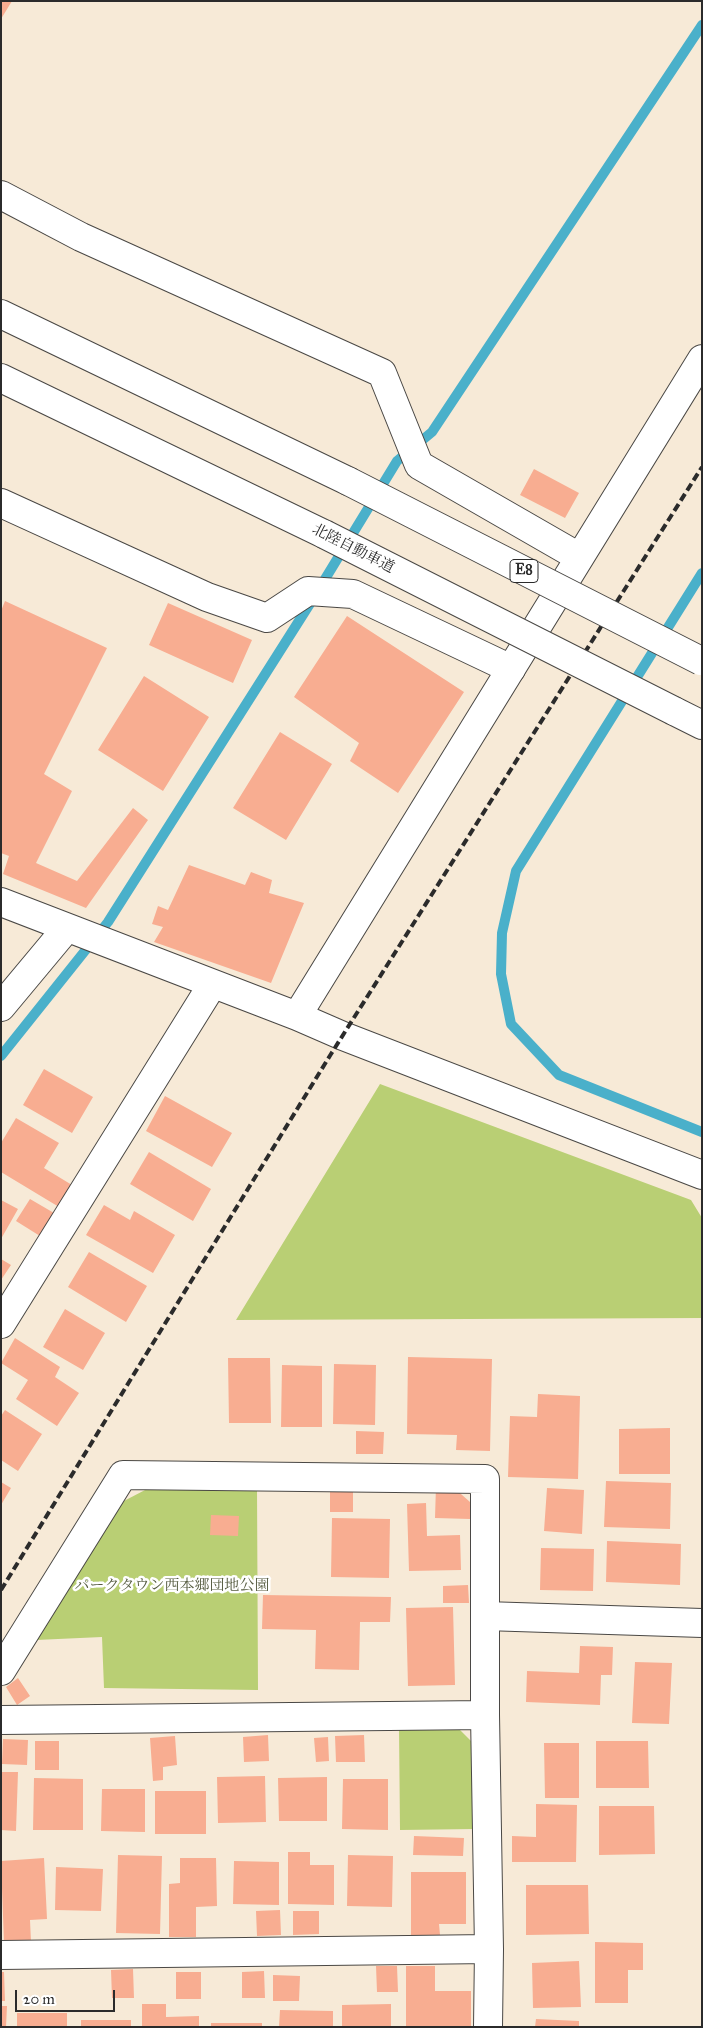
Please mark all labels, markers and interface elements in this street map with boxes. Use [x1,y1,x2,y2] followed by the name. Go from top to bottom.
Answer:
[309,521,397,577] street label: 北陸自動車道
[510,560,538,582] road number: E8
[75,1577,269,1595] park label: パークタウン西本郷団地公園
[18,1980,118,2012] scale bar
[23,1990,55,2008] text: 20 m

